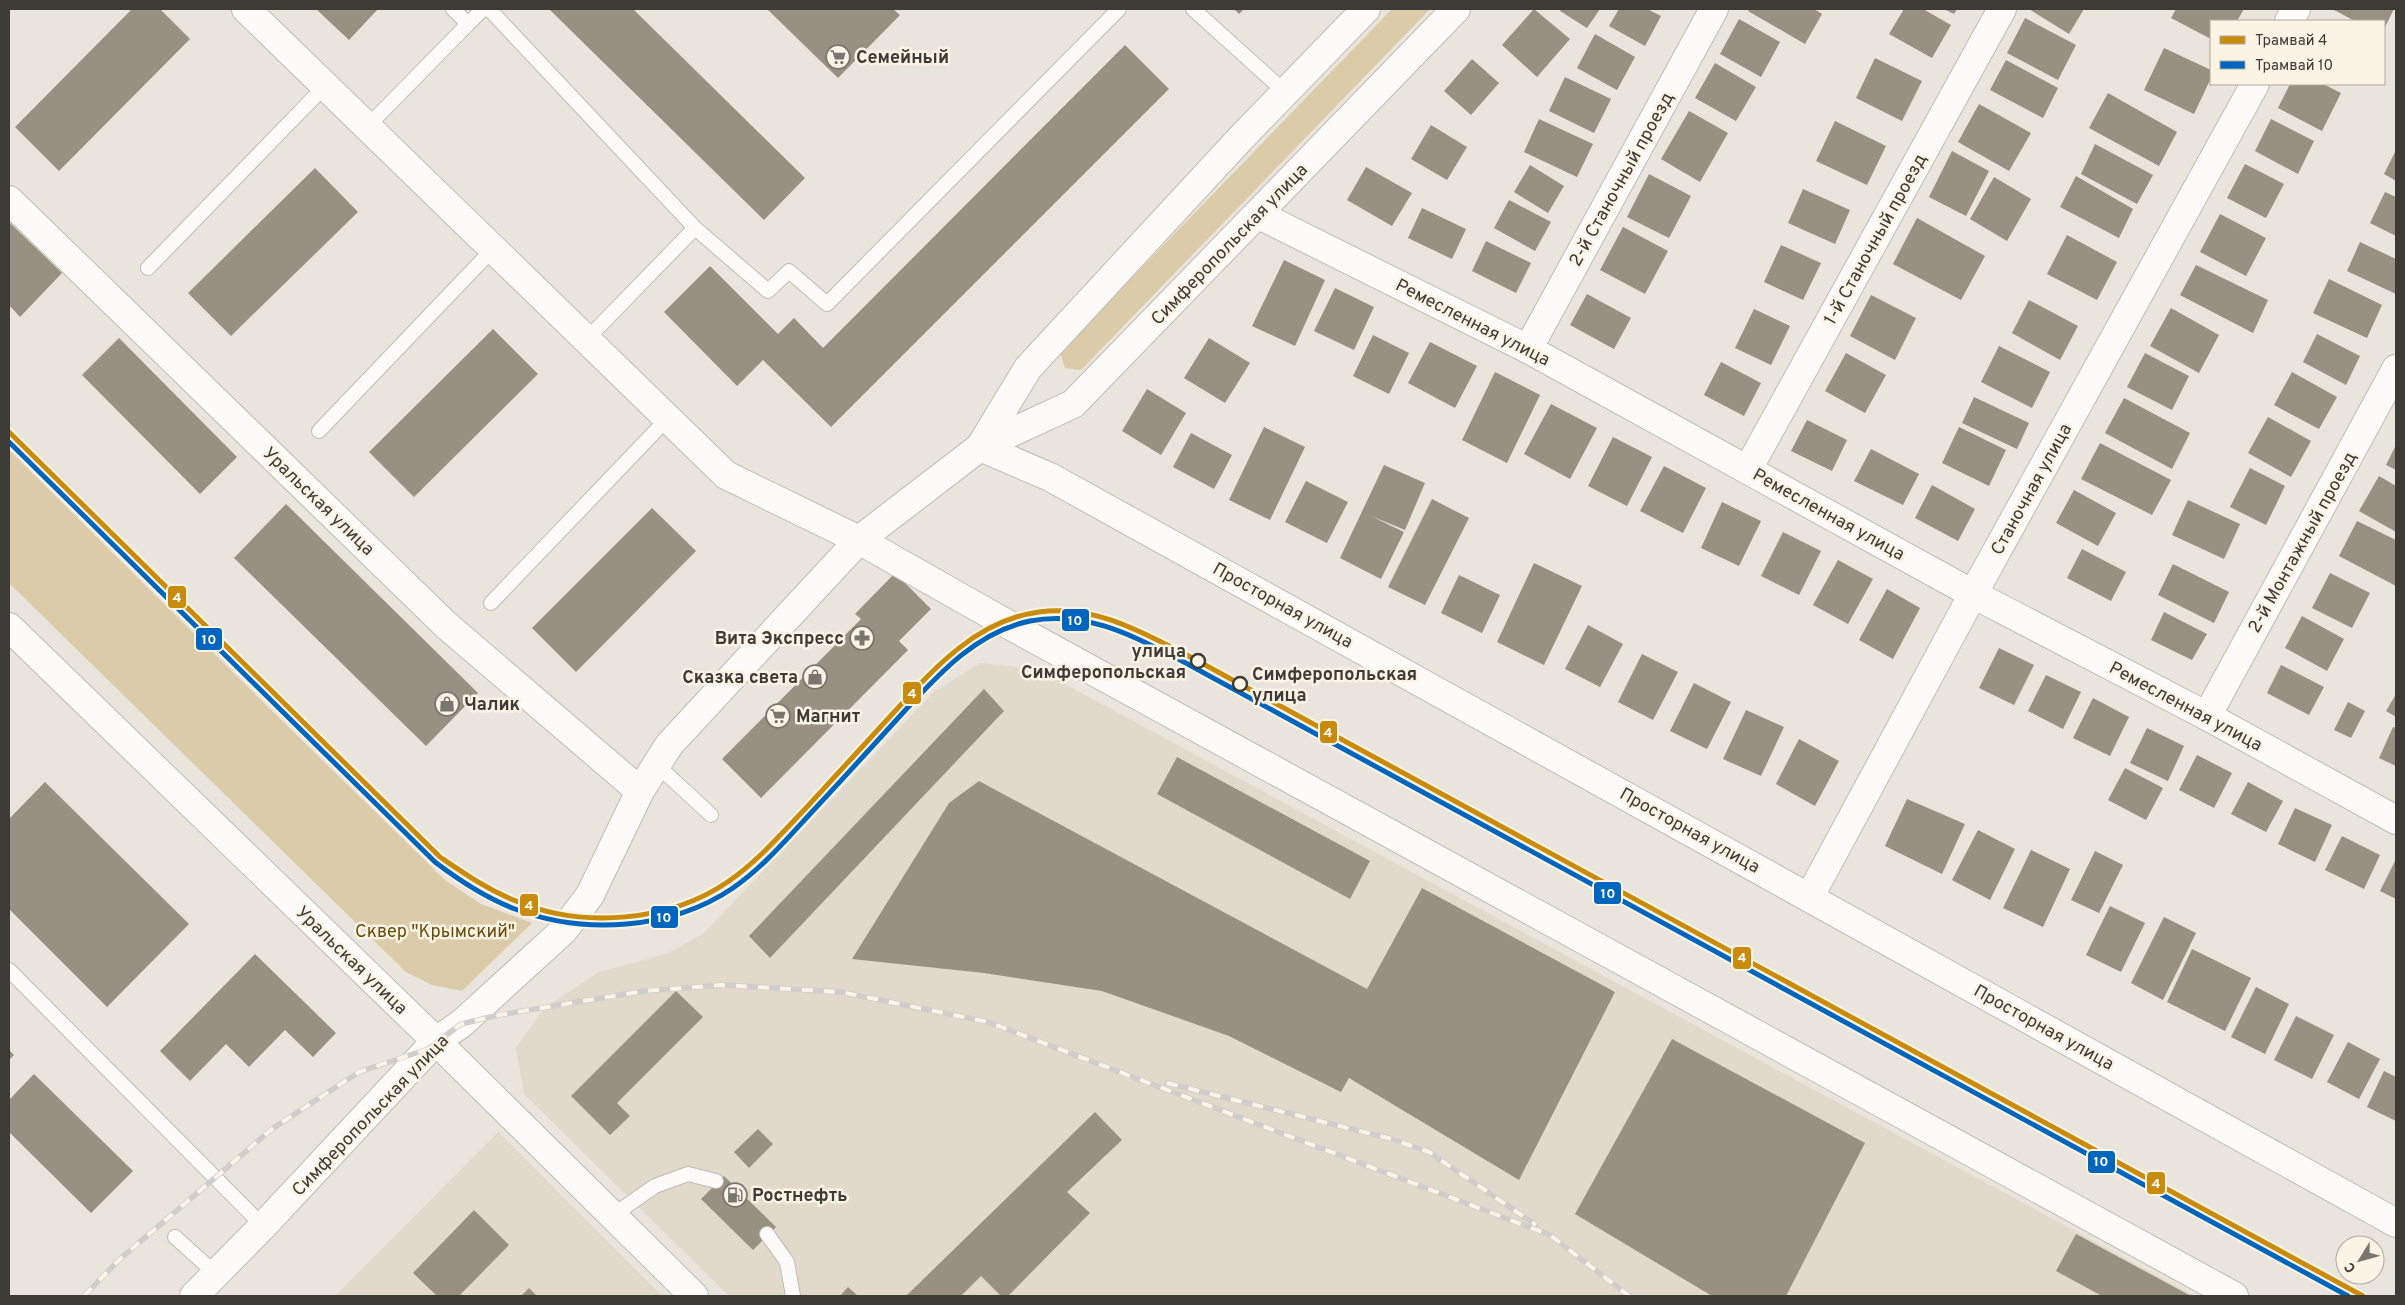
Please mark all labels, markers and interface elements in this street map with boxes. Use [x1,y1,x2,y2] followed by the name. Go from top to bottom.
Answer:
[2210,20,2385,85] legend
[2255,32,2327,51] text: Трамвай 4
[825,44,851,70] supermarket icon: Семейный
[856,47,949,70] place label: Семейный
[2255,57,2333,76] text: Трамвай 10
[1565,88,1680,271] street label: 2-й Станочный проезд
[1820,150,1933,329] street label: 1-й Станочный проезд
[1147,159,1313,331] street label: Симферопольская улица
[1391,274,1553,372] street label: Ремесленная улица
[1987,420,2078,560] street label: Станочная улица
[257,443,379,561] street label: Уральская улица
[2244,448,2363,637] street label: 2-й Монтажный проезд
[1748,464,1908,567] street label: Ремесленная улица
[1208,558,1357,654] street label: Просторная улица
[167,585,187,609] line badge: 4
[173,590,182,607] text: 4
[1061,608,1090,632] line badge: 10
[1068,613,1082,630] text: 10
[849,625,875,651] pharmacy icon: Вита Экспресс
[195,627,223,651] line badge: 10
[715,628,844,651] place label: Вита Экспресс
[202,632,216,649] text: 10
[1021,641,1186,685] place label: улица Симферопольская
[1190,653,1206,669] marker: улица Симферопольская
[2105,657,2266,757] street label: Ремесленная улица
[802,664,828,690] shop icon: Сказка света
[1252,664,1417,708] place label: Симферопольская улица
[682,667,798,690] place label: Сказка света
[1232,676,1248,692] marker: Симферопольская улица
[902,681,922,705] line badge: 4
[908,686,917,703] text: 4
[434,691,460,717] shop icon: Чалик
[464,694,521,717] place label: Чалик
[765,703,791,729] supermarket icon: Магнит
[796,706,861,729] place label: Магнит
[1319,720,1338,744] line badge: 4
[1324,725,1333,742] text: 4
[1615,783,1764,879] street label: Просторная улица
[1593,881,1622,905] line badge: 10
[1601,886,1615,903] text: 10
[519,893,539,917] line badge: 4
[525,898,534,915] text: 4
[290,902,412,1020] street label: Уральская улица
[650,905,679,929] line badge: 10
[657,910,671,927] text: 10
[355,921,515,944] park label: Сквер "Крымский"
[1732,946,1752,970] line badge: 4
[1738,950,1747,967] text: 4
[1969,980,2118,1076] street label: Просторная улица
[288,1030,454,1202] street label: Симферопольская улица
[2087,1150,2116,1174] line badge: 10
[2094,1154,2108,1171] text: 10
[2146,1171,2166,1195] line badge: 4
[2152,1176,2161,1193] text: 4
[722,1182,748,1208] fuel station icon: Ростнефть
[752,1185,848,1208] place label: Ростнефть
[2335,1235,2385,1285] north arrow
[2341,1258,2360,1276] text: С

